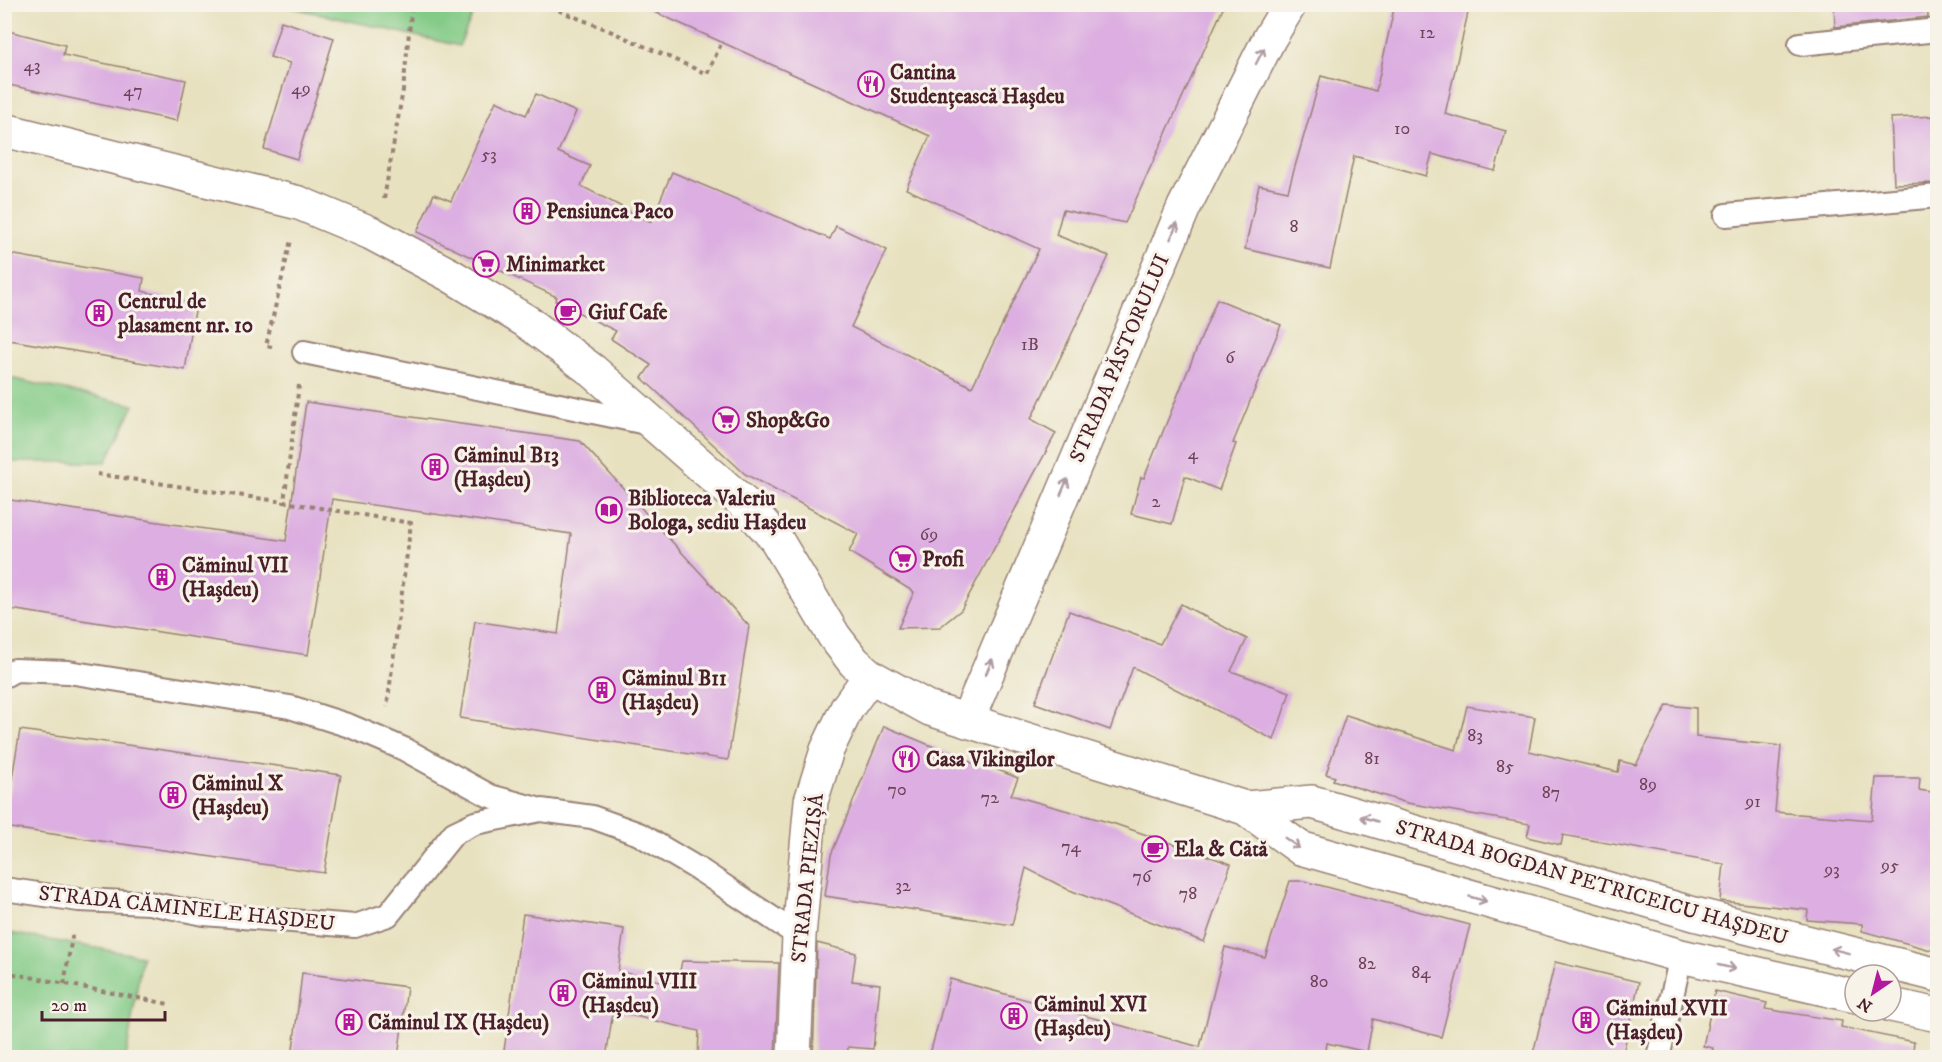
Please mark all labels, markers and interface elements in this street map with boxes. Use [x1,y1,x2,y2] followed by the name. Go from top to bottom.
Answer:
[1419,22,1435,44] house number: 12
[1255,47,1266,65] one-way arrow
[23,55,41,77] house number: 43
[890,60,1065,110] place label: Cantina Studențească Hașdeu
[856,69,886,99] restaurant icon: Cantina Studențească Hașdeu
[291,78,311,100] house number: 49
[123,80,143,102] house number: 47
[1394,118,1410,140] house number: 10
[481,144,497,166] house number: 53
[512,196,542,226] building icon: Pensiunea Paco
[546,199,673,225] place label: Pensiunea Paco
[1289,216,1299,238] house number: 8
[1169,222,1180,240] one-way arrow
[471,249,501,279] supermarket icon: Minimarket
[1062,250,1176,466] street label: STRADA PĂSTORULUI
[506,252,605,278] place label: Minimarket
[117,289,253,339] place label: Centrul de plasament nr. 10
[553,297,583,327] cafe icon: Giuf Cafe
[84,298,114,328] building icon: Centrul de plasament nr. 10
[588,300,668,326] place label: Giuf Cafe
[1021,334,1039,356] house number: 1B
[1225,347,1235,369] house number: 6
[711,405,741,435] supermarket icon: Shop&Go
[746,408,830,434] place label: Shop&Go
[454,443,559,493] place label: Căminul B13 (Hașdeu)
[1188,443,1199,465] house number: 4
[420,452,450,482] building icon: Căminul B13 (Hașdeu)
[1059,478,1070,497] one-way arrow
[628,486,806,536] place label: Biblioteca Valeriu Bologa, sediu Hașdeu
[1152,491,1161,513] house number: 2
[594,495,624,525] library icon: Biblioteca Valeriu Bologa, sediu Hașdeu
[920,524,938,546] house number: 69
[888,544,918,574] supermarket icon: Profi
[922,547,964,573] place label: Profi
[182,553,289,603] place label: Căminul VII (Hașdeu)
[147,562,177,592] building icon: Căminul VII (Hașdeu)
[984,658,995,677] one-way arrow
[622,666,727,716] place label: Căminul B11 (Hașdeu)
[587,675,617,705] building icon: Căminul B11 (Hașdeu)
[1467,725,1483,747] house number: 83
[891,744,921,774] restaurant icon: Casa Vikingilor
[926,747,1056,773] place label: Casa Vikingilor
[1364,748,1380,770] house number: 81
[1496,756,1514,778] house number: 85
[192,771,284,821] place label: Căminul X (Hașdeu)
[1639,774,1657,796] house number: 89
[887,779,907,801] house number: 70
[158,780,188,810] building icon: Căminul X (Hașdeu)
[1542,782,1560,804] house number: 87
[981,787,999,809] house number: 72
[784,791,830,964] street label: STRADA PIEZIȘĂ
[1744,791,1761,813] house number: 91
[1360,813,1379,824] one-way arrow
[1393,814,1791,952] street label: STRADA BOGDAN PETRICEICU HAȘDEU
[1140,834,1170,864] cafe icon: Ela & Cătă
[1061,836,1081,858] house number: 74
[1284,836,1300,849] one-way arrow
[1174,837,1269,863] place label: Ela & Cătă
[1880,855,1899,877] house number: 95
[1823,859,1840,881] house number: 93
[1133,866,1152,888] house number: 76
[895,875,911,897] house number: 32
[37,879,337,937] street label: STRADA CĂMINELE HAȘDEU
[1179,883,1197,905] house number: 78
[1469,894,1488,905] one-way arrow
[1831,944,1850,956] one-way arrow
[1358,953,1376,975] house number: 82
[1411,962,1431,984] house number: 84
[1717,962,1737,973] one-way arrow
[1843,963,1903,1023] north arrow
[582,969,698,1019] place label: Căminul VIII (Hașdeu)
[1310,971,1328,993] house number: 80
[548,978,578,1008] building icon: Căminul VIII (Hașdeu)
[42,984,165,1022] scale bar
[1034,992,1147,1042] place label: Căminul XVI (Hașdeu)
[1854,993,1876,1016] text: N
[51,995,87,1017] text: 20 m
[1606,996,1728,1046] place label: Căminul XVII (Hașdeu)
[999,1001,1029,1031] building icon: Căminul XVI (Hașdeu)
[1571,1005,1601,1035] building icon: Căminul XVII (Hașdeu)
[334,1007,364,1037] building icon: Căminul IX (Hașdeu)
[368,1010,549,1036] place label: Căminul IX (Hașdeu)

